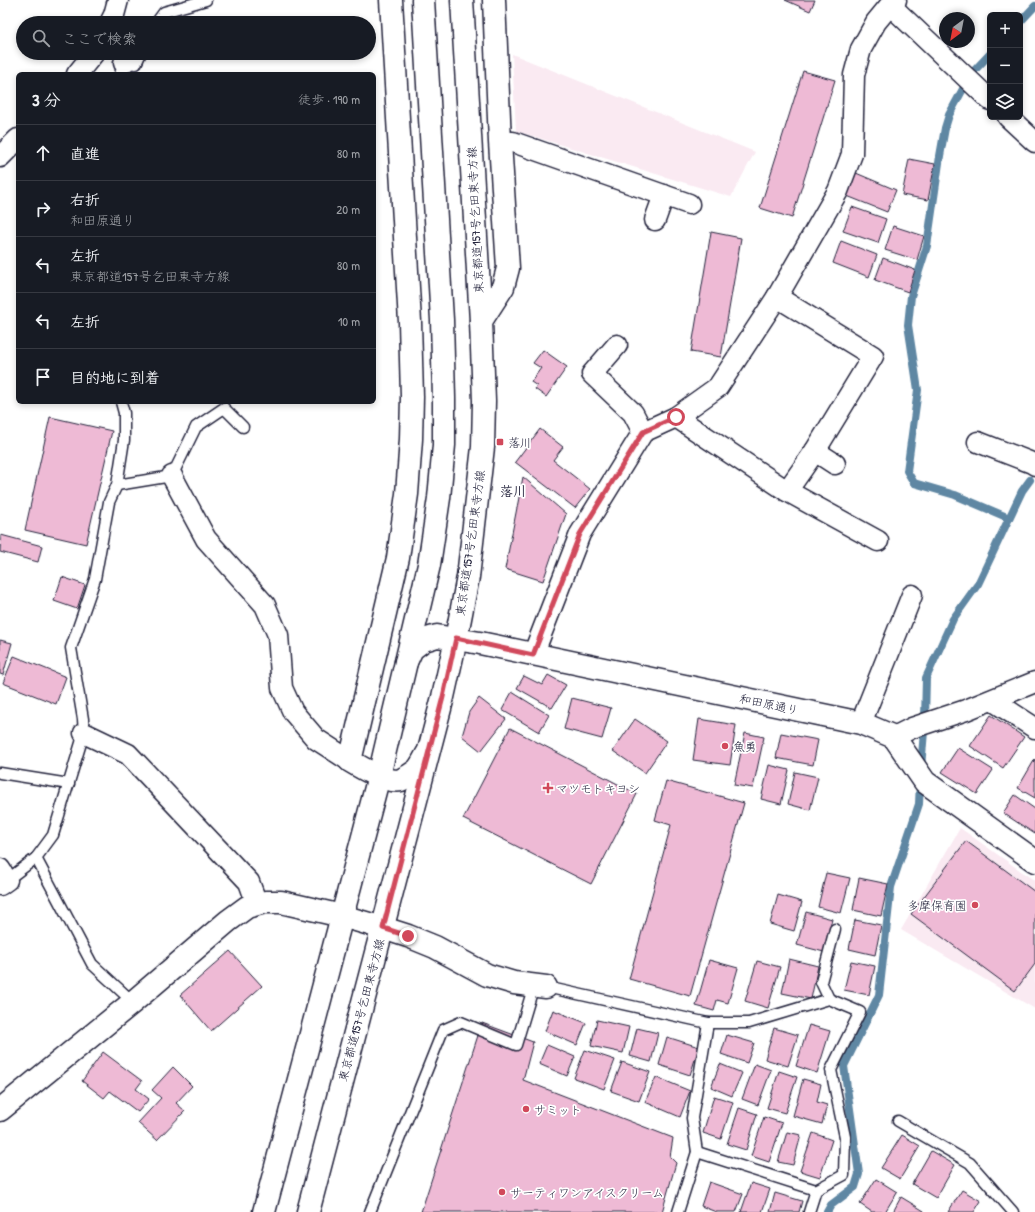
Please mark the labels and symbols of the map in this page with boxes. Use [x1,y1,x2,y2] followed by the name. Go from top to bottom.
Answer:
[939,12,975,48] north arrow
[463,146,487,294] street label: 東京都道157号乞田東寺方線
[667,408,685,426] route start
[508,434,532,451] place label: 落川
[495,437,505,447] marker: 落川
[451,469,489,617] street label: 東京都道157号乞田東寺方線
[500,482,526,500] district label: 落川
[738,689,800,719] street label: 和田原通り
[733,738,757,755] place label: 魚勇
[720,741,730,751] marker: 魚勇
[556,780,640,797] place label: マツモトキヨシ
[543,783,553,793] marker: マツモトキヨシ
[907,897,967,914] place label: 多摩保育園
[970,900,980,910] marker: 多摩保育園
[399,927,417,945] route end
[334,937,388,1083] street label: 東京都道157号乞田東寺方線
[534,1101,582,1118] place label: サミット
[521,1104,531,1114] marker: サミット
[510,1184,664,1201] place label: サーティワンアイスクリーム
[497,1187,507,1197] marker: サーティワンアイスクリーム

